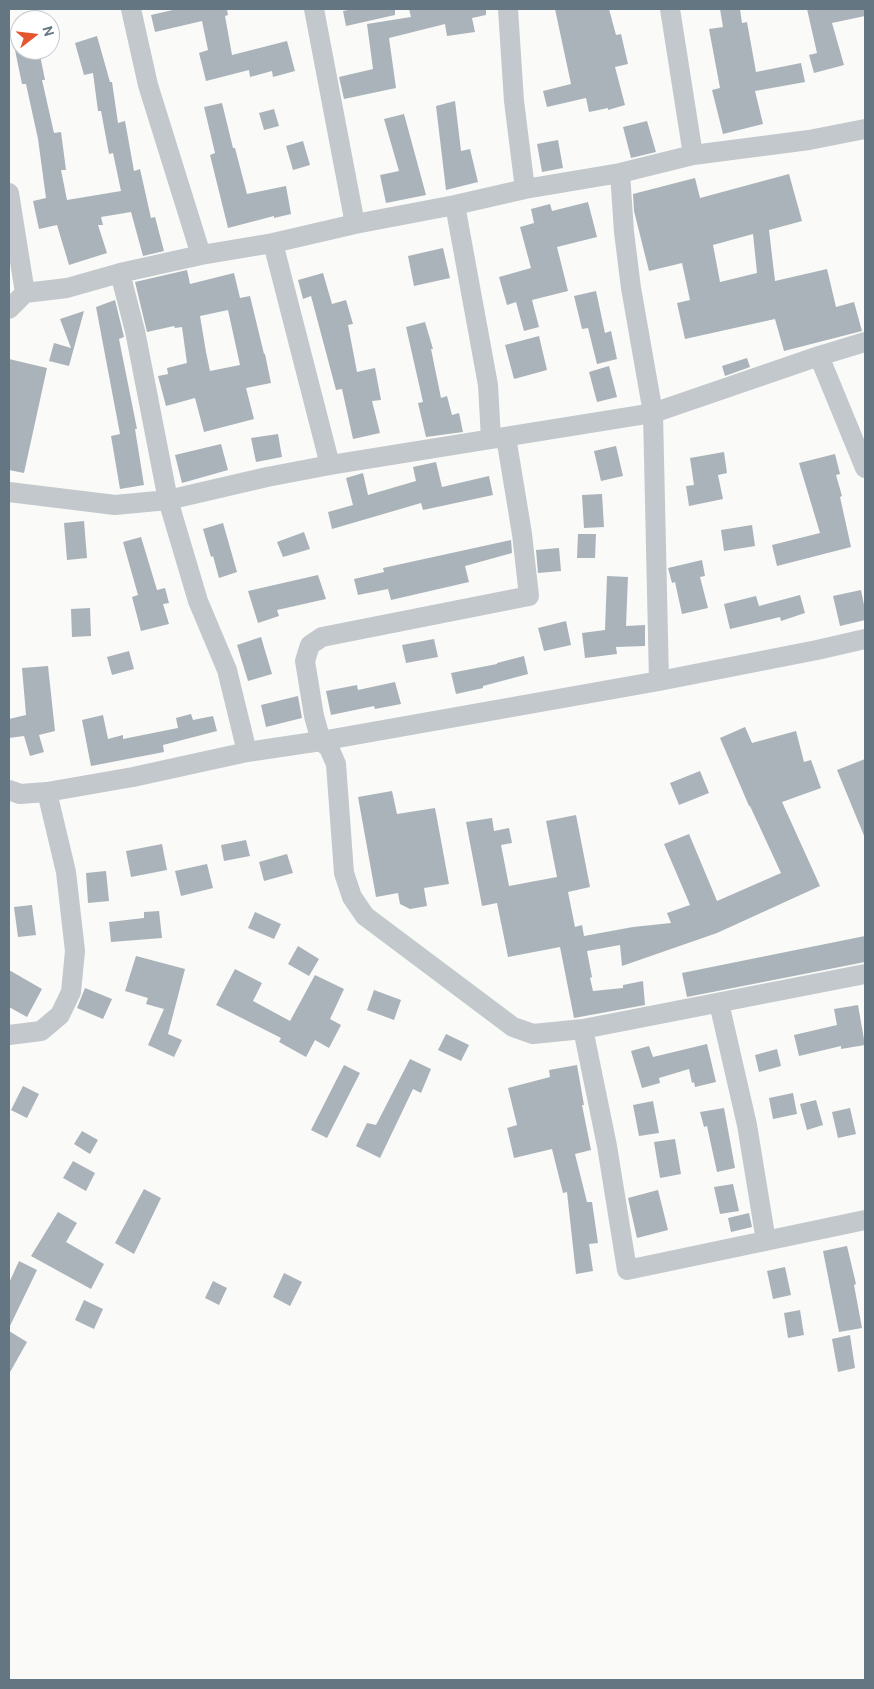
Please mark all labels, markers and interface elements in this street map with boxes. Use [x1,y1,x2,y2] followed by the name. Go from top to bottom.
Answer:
[10,10,60,60] north arrow
[38,24,58,38] text: N

